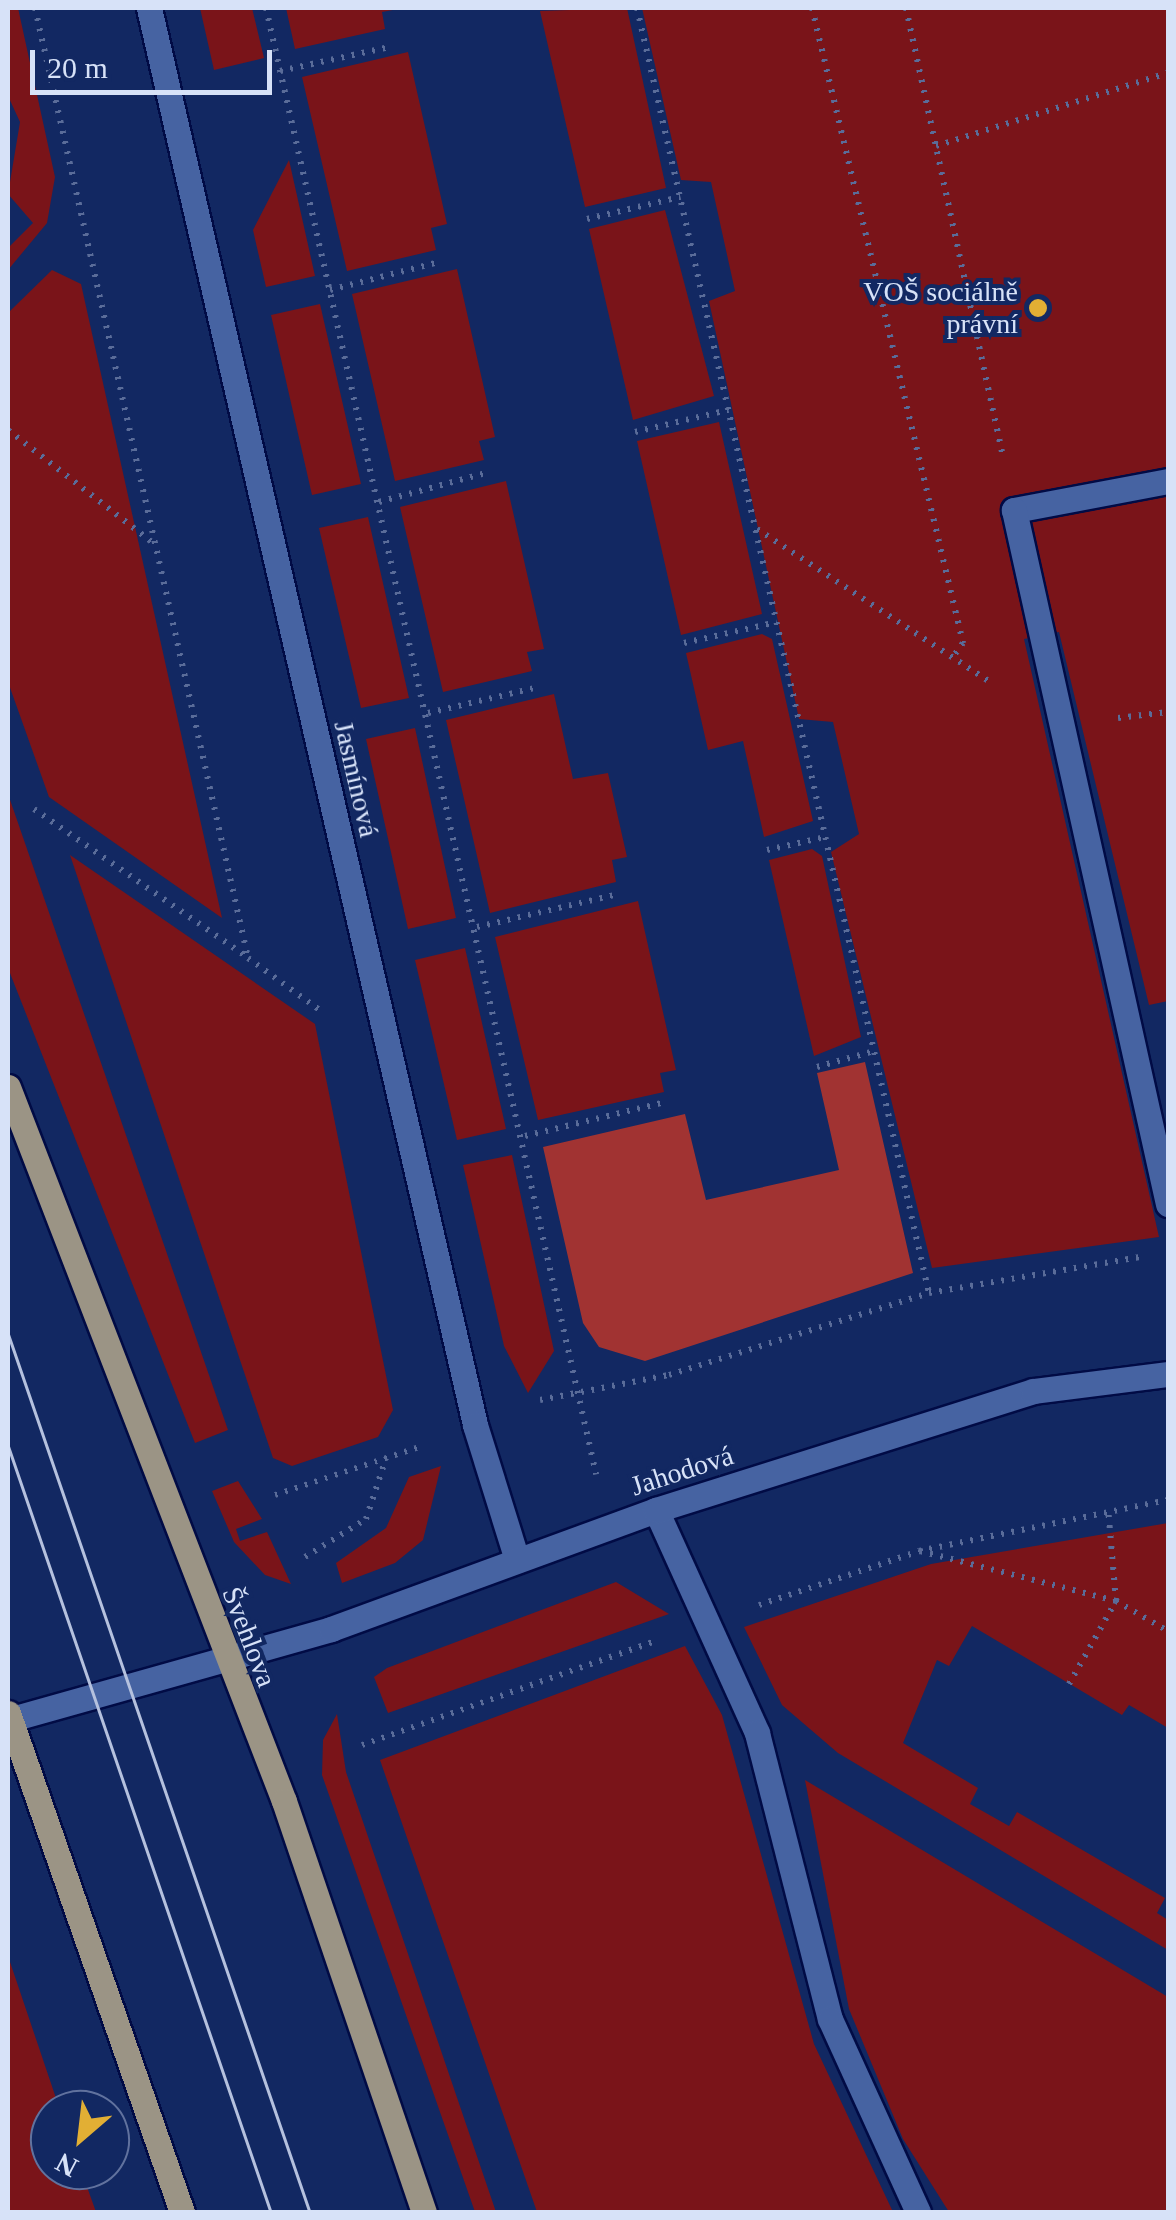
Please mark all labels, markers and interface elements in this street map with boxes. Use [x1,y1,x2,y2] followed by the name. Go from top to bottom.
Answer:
[35,30,278,92] scale bar
[47,51,108,84] text: 20 m
[863,275,1018,341] place label: VOŠ sociálně právní
[1027,297,1049,319] marker: VOŠ sociálně právní
[326,718,386,840] street label: Jasmínová
[627,1439,737,1503] street label: Jahodová
[215,1582,283,1692] street label: Švehlova
[30,2090,130,2190] north arrow
[50,2147,83,2184] text: N

